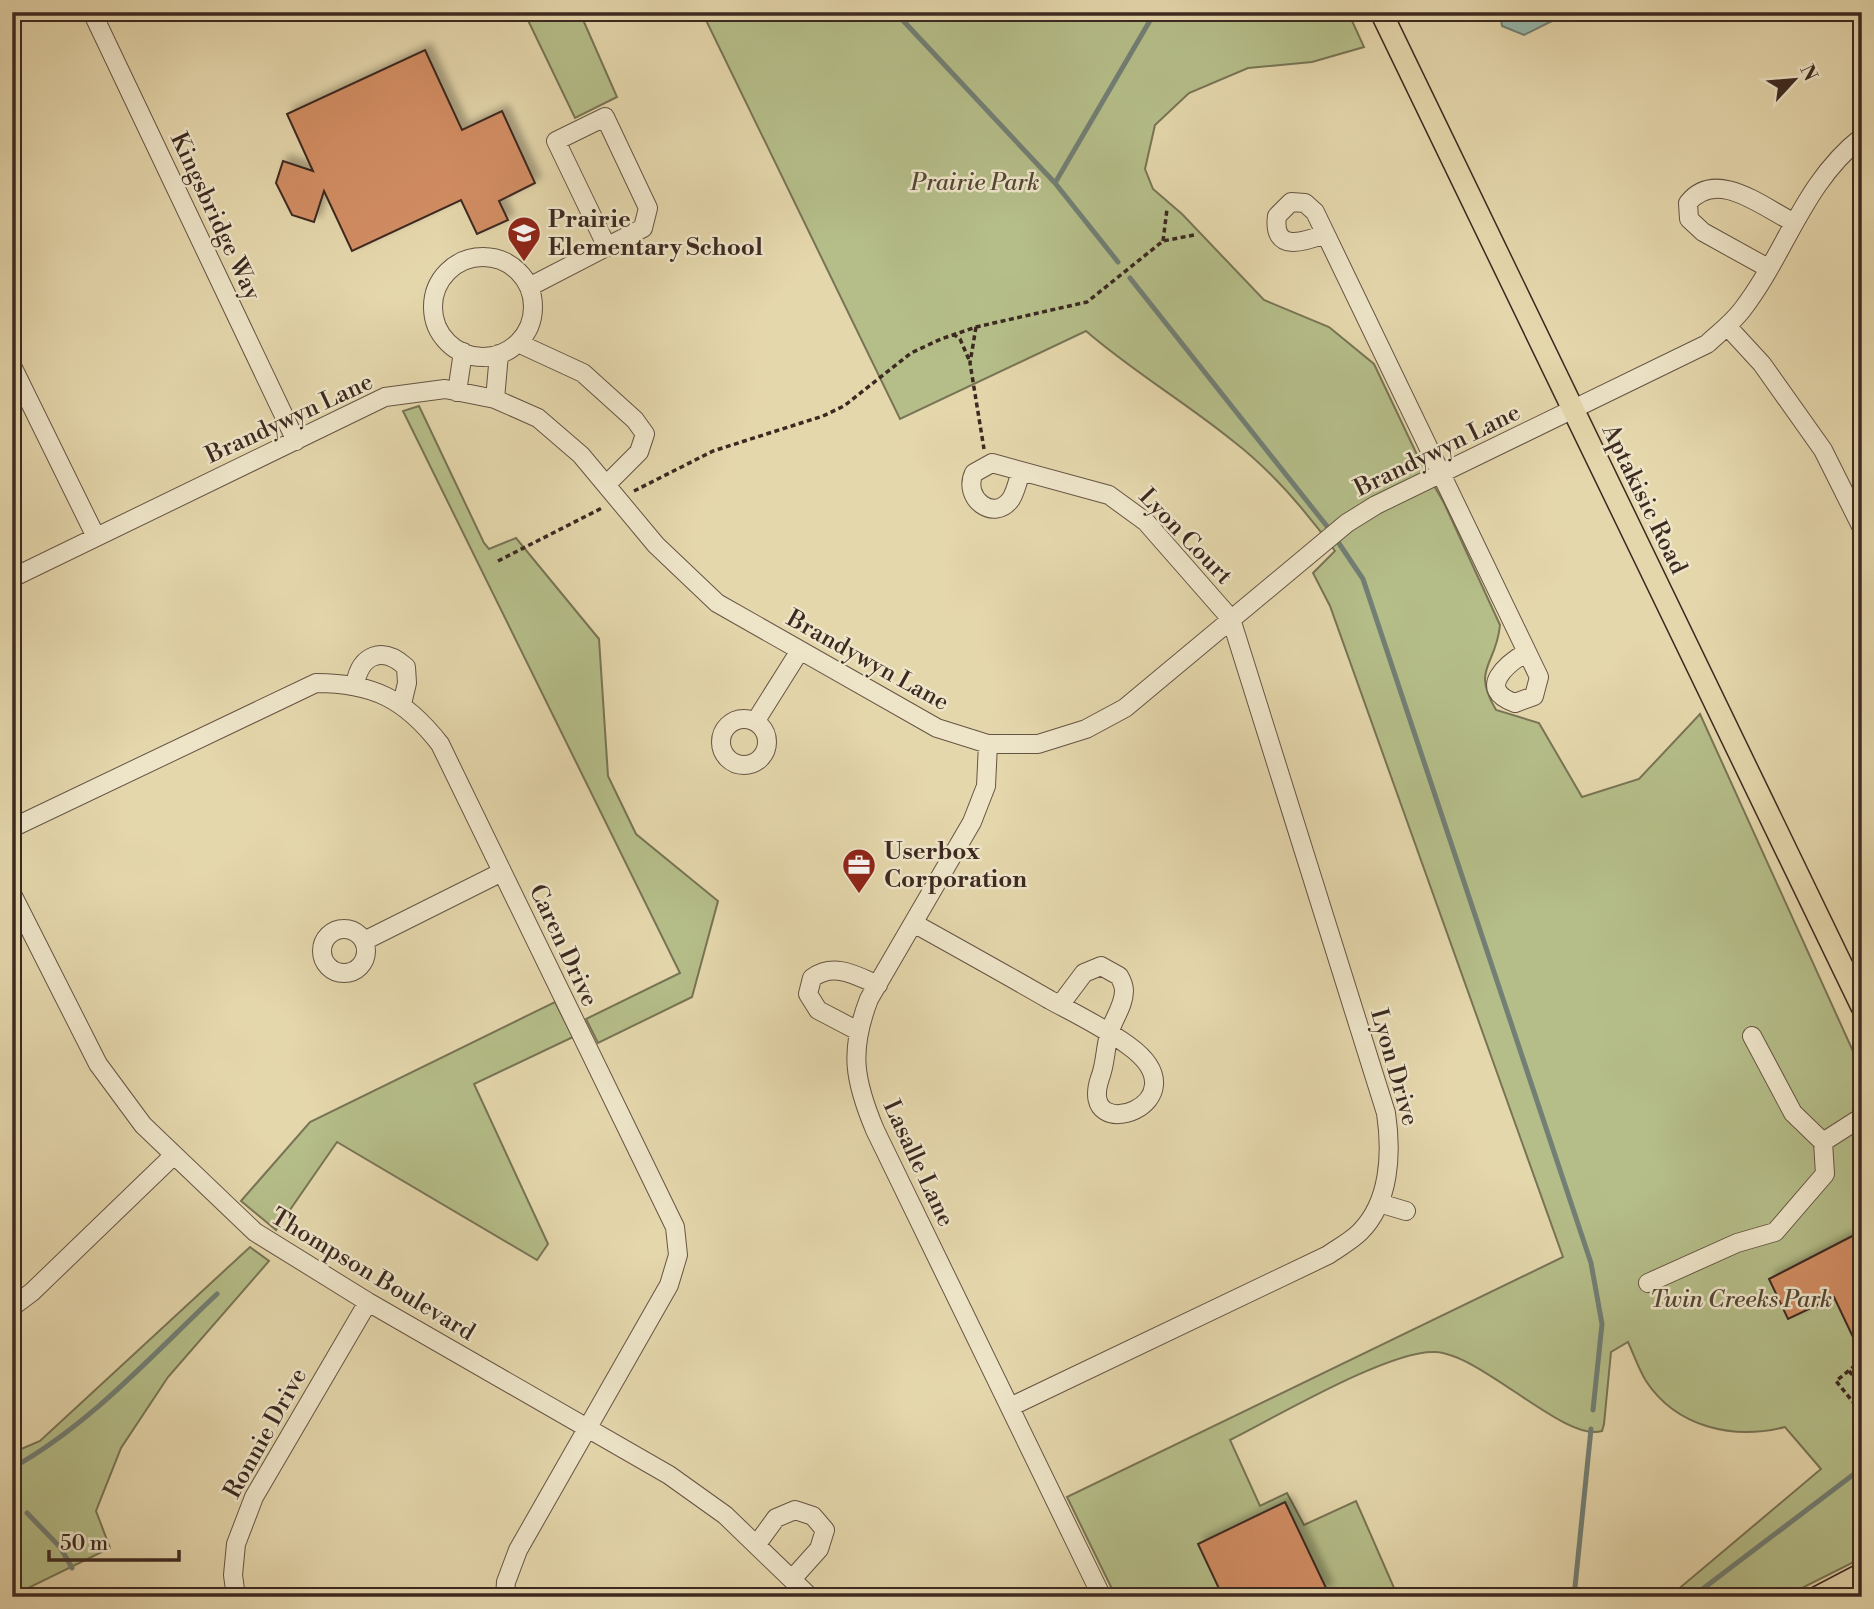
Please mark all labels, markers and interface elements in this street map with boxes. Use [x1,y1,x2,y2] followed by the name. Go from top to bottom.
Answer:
[1758,46,1828,116] north arrow
[1794,61,1822,85] text: N
[163,128,267,305] street label: Kingsbridge Way
[909,168,1040,198] park label: Prairie Park
[548,205,763,263] place label: Prairie Elementary School
[505,214,543,263] school or university icon: Prairie Elementary School
[200,367,378,471] street label: Brandywyn Lane
[1349,398,1525,504] street label: Brandywyn Lane
[1594,419,1693,580] street label: Aptakisic Road
[1132,482,1239,592] street label: Lyon Court
[780,603,954,718] street label: Brandywyn Lane
[884,837,1027,895] place label: Userbox Corporation
[840,846,878,895] office icon: Userbox Corporation
[522,880,604,1011] street label: Caren Drive
[1363,1005,1425,1129] street label: Lyon Drive
[876,1095,961,1232] street label: Lasalle Lane
[265,1202,480,1348] street label: Thompson Boulevard
[1650,1285,1832,1315] park label: Twin Creeks Park
[218,1363,314,1504] street label: Ronnie Drive
[49,1518,178,1562] scale bar
[60,1531,108,1557] text: 50 m

